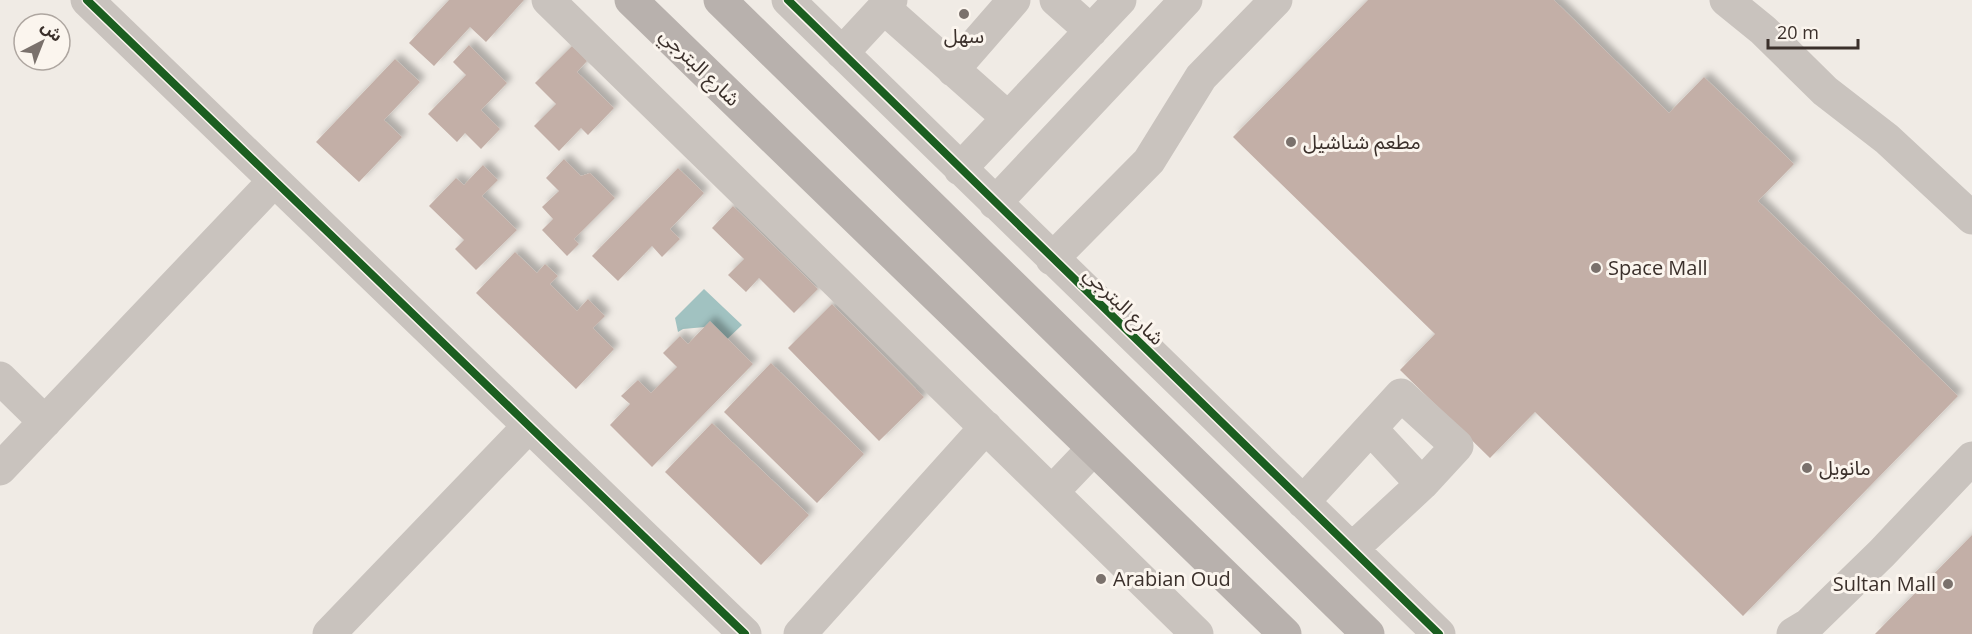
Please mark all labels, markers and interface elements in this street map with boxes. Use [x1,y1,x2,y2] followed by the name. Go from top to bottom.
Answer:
[957,7,971,21] marker: سهل
[12,12,72,72] north arrow
[1768,12,1858,50] scale bar
[37,15,68,46] text: ش
[1777,20,1819,44] text: 20 m
[652,21,746,114] street label: شارع البترجي
[944,22,984,49] place label: سهل
[1303,128,1421,157] place label: مطعم شناشيل
[1284,135,1298,149] marker: مطعم شناشيل
[1608,254,1708,281] place label: Space Mall
[1076,260,1170,353] street label: شارع البترجي
[1589,261,1603,275] marker: Space Mall
[1819,454,1871,481] place label: مانويل
[1800,461,1814,475] marker: مانويل
[1113,565,1231,592] place label: Arabian Oud
[1833,570,1936,597] place label: Sultan Mall
[1094,572,1108,586] marker: Arabian Oud
[1941,577,1955,591] marker: Sultan Mall

